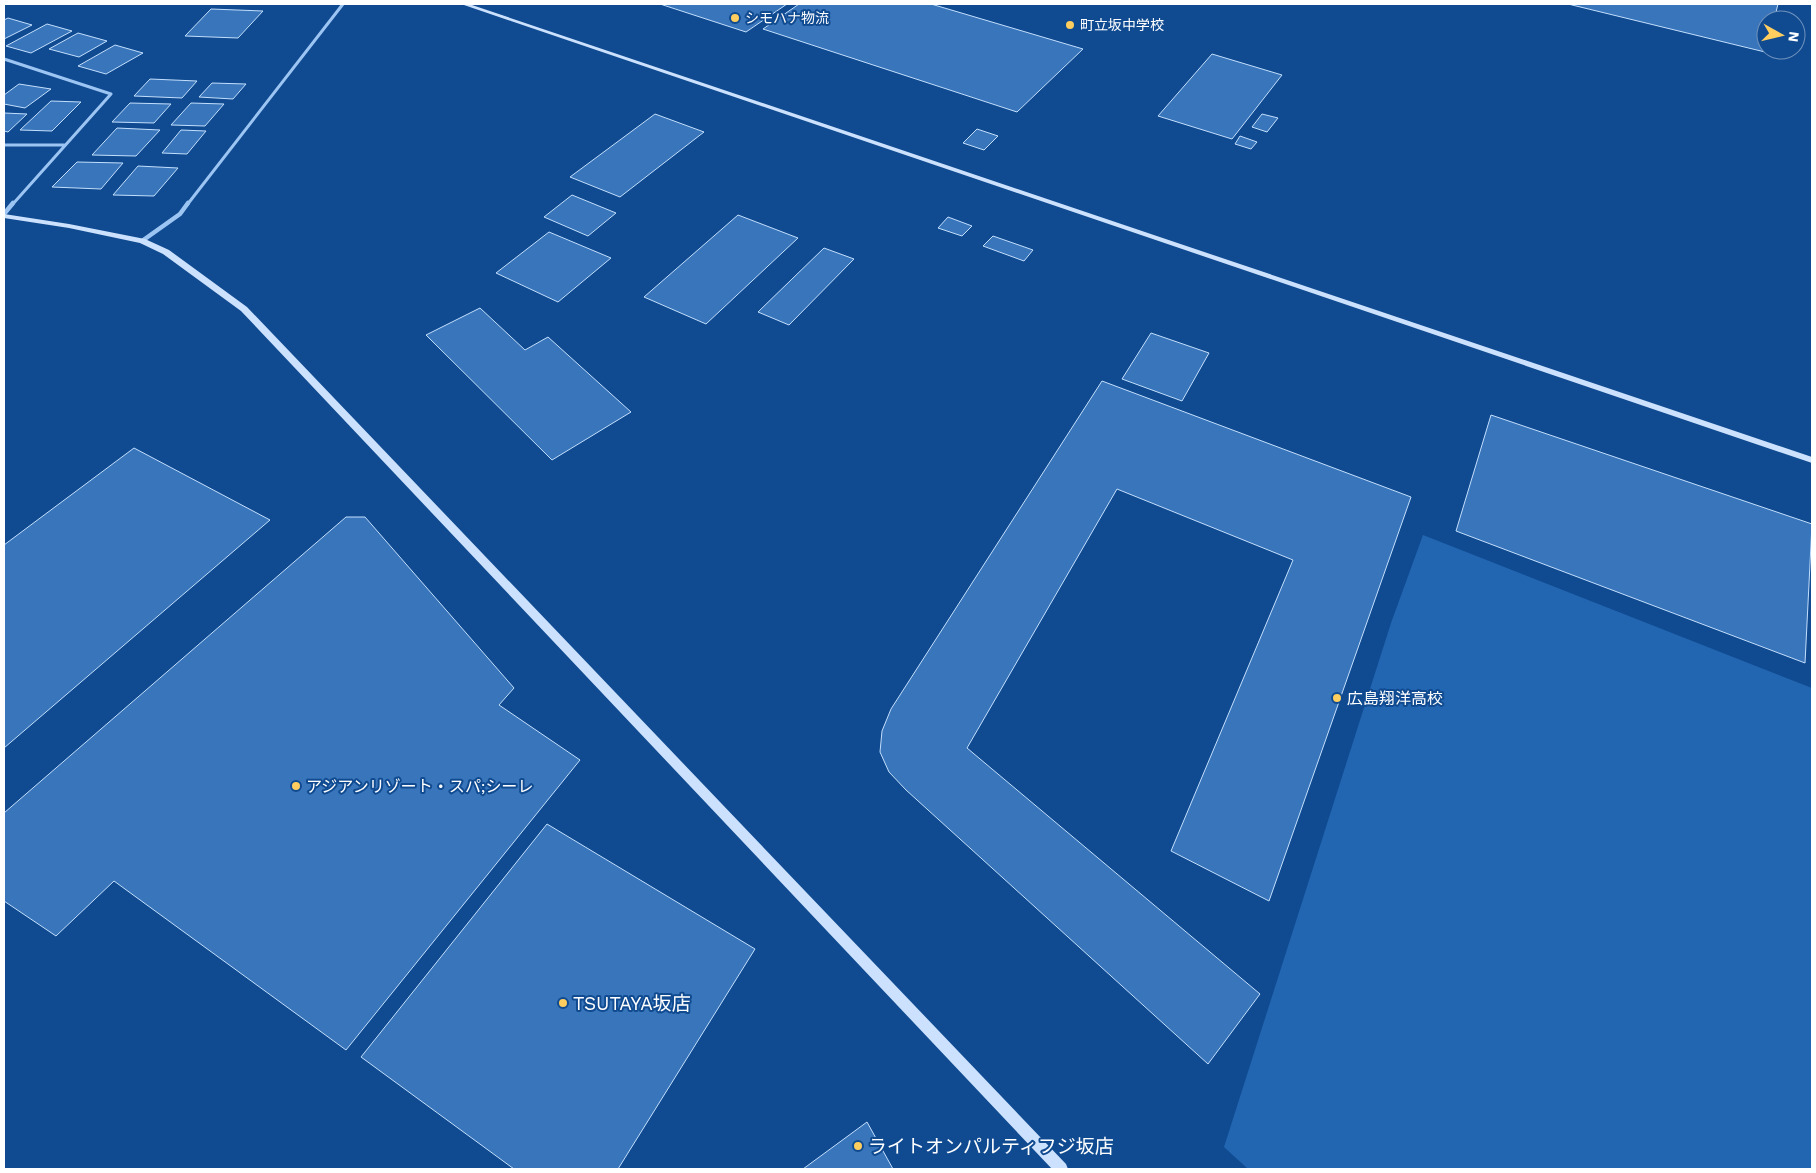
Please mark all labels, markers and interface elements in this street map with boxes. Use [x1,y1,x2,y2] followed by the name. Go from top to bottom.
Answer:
[745,10,829,26] place label: シモハナ物流
[1756,10,1806,60] north arrow
[729,12,741,24] marker: シモハナ物流
[1080,17,1164,33] place label: 町立坂中学校
[1064,19,1076,31] marker: 町立坂中学校
[1785,31,1803,43] text: N
[1347,689,1443,708] place label: 広島翔洋高校
[1331,692,1343,704] marker: 広島翔洋高校
[306,777,533,796] place label: アジアンリゾート・スパ;シーレ
[290,780,302,792] marker: アジアンリゾート・スパ;シーレ
[573,992,691,1015] place label: TSUTAYA坂店
[557,997,569,1009] marker: TSUTAYA坂店
[868,1135,1114,1158] place label: ライトオンパルティフジ坂店
[852,1140,864,1152] marker: ライトオンパルティフジ坂店

